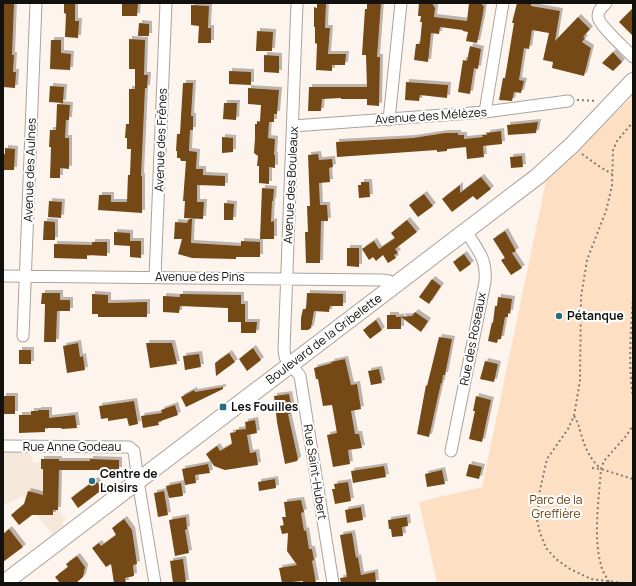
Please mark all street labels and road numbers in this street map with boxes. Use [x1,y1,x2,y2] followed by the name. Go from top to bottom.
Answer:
[150,88,171,192] street label: Avenue des Frênes
[374,103,488,128] street label: Avenue des Mélèzes
[19,118,40,222] street label: Avenue des Aulnes
[279,125,302,244] street label: Avenue des Bouleaux
[155,268,245,285] street label: Avenue des Pins
[262,289,385,388] street label: Boulevard de la Gribelette
[455,290,490,387] street label: Rue des Roseaux
[300,423,331,521] street label: Rue Saint-Hubert
[23,438,121,455] street label: Rue Anne Godeau

